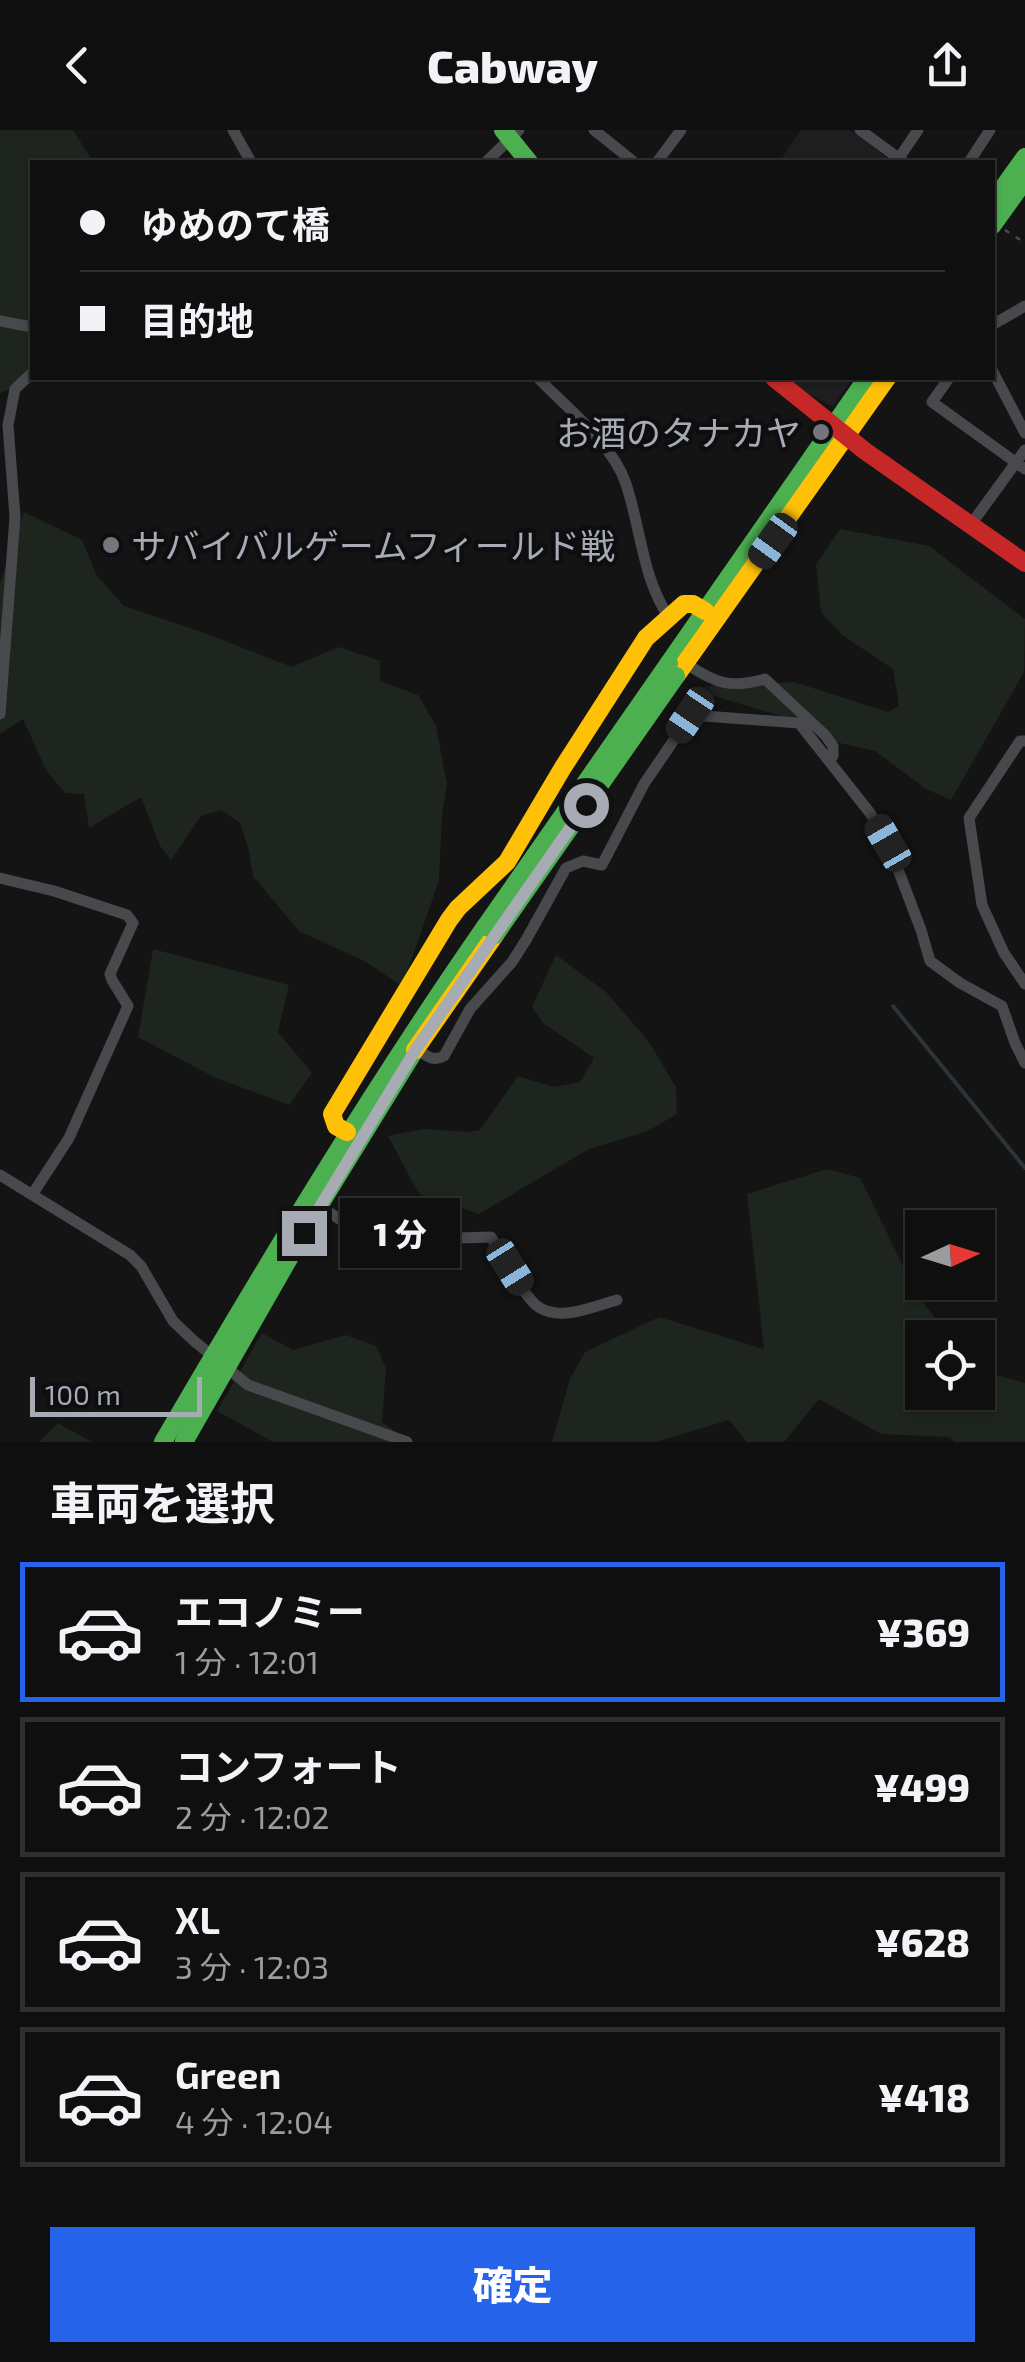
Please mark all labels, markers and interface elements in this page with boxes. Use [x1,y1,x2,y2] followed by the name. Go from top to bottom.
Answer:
[50,38,105,93] icon: back
[427,38,598,92] text: Cabway
[920,38,975,93] icon: share
[140,201,330,247] text: ゆめのて橋
[140,297,254,343] text: 目的地
[556,411,801,453] place label: お酒のタナカヤ
[810,421,832,443] marker: お酒のタナカヤ
[743,508,803,574] car
[131,524,615,566] place label: サバイバルゲームフィールド戦
[100,534,122,556] marker: サバイバルゲームフィールド戦
[661,682,719,748] car
[564,783,609,828] route start
[860,810,916,876] car
[339,1198,459,1268] callout: 1 分
[905,1210,995,1300] north arrow
[905,1210,995,1410] map controls
[282,1211,327,1256] route end
[373,1214,427,1252] text: 1 分
[481,1234,539,1300] car
[905,1320,995,1410] button: locate
[30,1372,202,1416] scale bar
[45,1377,121,1411] text: 100 m
[50,1475,275,1529] text: 車両を選択
[55,1587,145,1677] icon: car
[175,1588,365,1634] text: エコノミー
[876,1609,970,1655] text: ¥369
[175,1642,319,1680] text: 1 分 · 12:01
[55,1742,145,1832] icon: car
[175,1743,402,1789] text: コンフォート
[874,1764,970,1810] text: ¥499
[175,1797,330,1835] text: 2 分 · 12:02
[175,1896,220,1942] text: XL
[55,1897,145,1987] icon: car
[875,1919,970,1965] text: ¥628
[175,1947,329,1985] text: 3 分 · 12:03
[175,2051,281,2097] text: Green
[55,2052,145,2142] icon: car
[878,2074,970,2120] text: ¥418
[175,2102,333,2140] text: 4 分 · 12:04
[50,2227,975,2342] button: 確定

